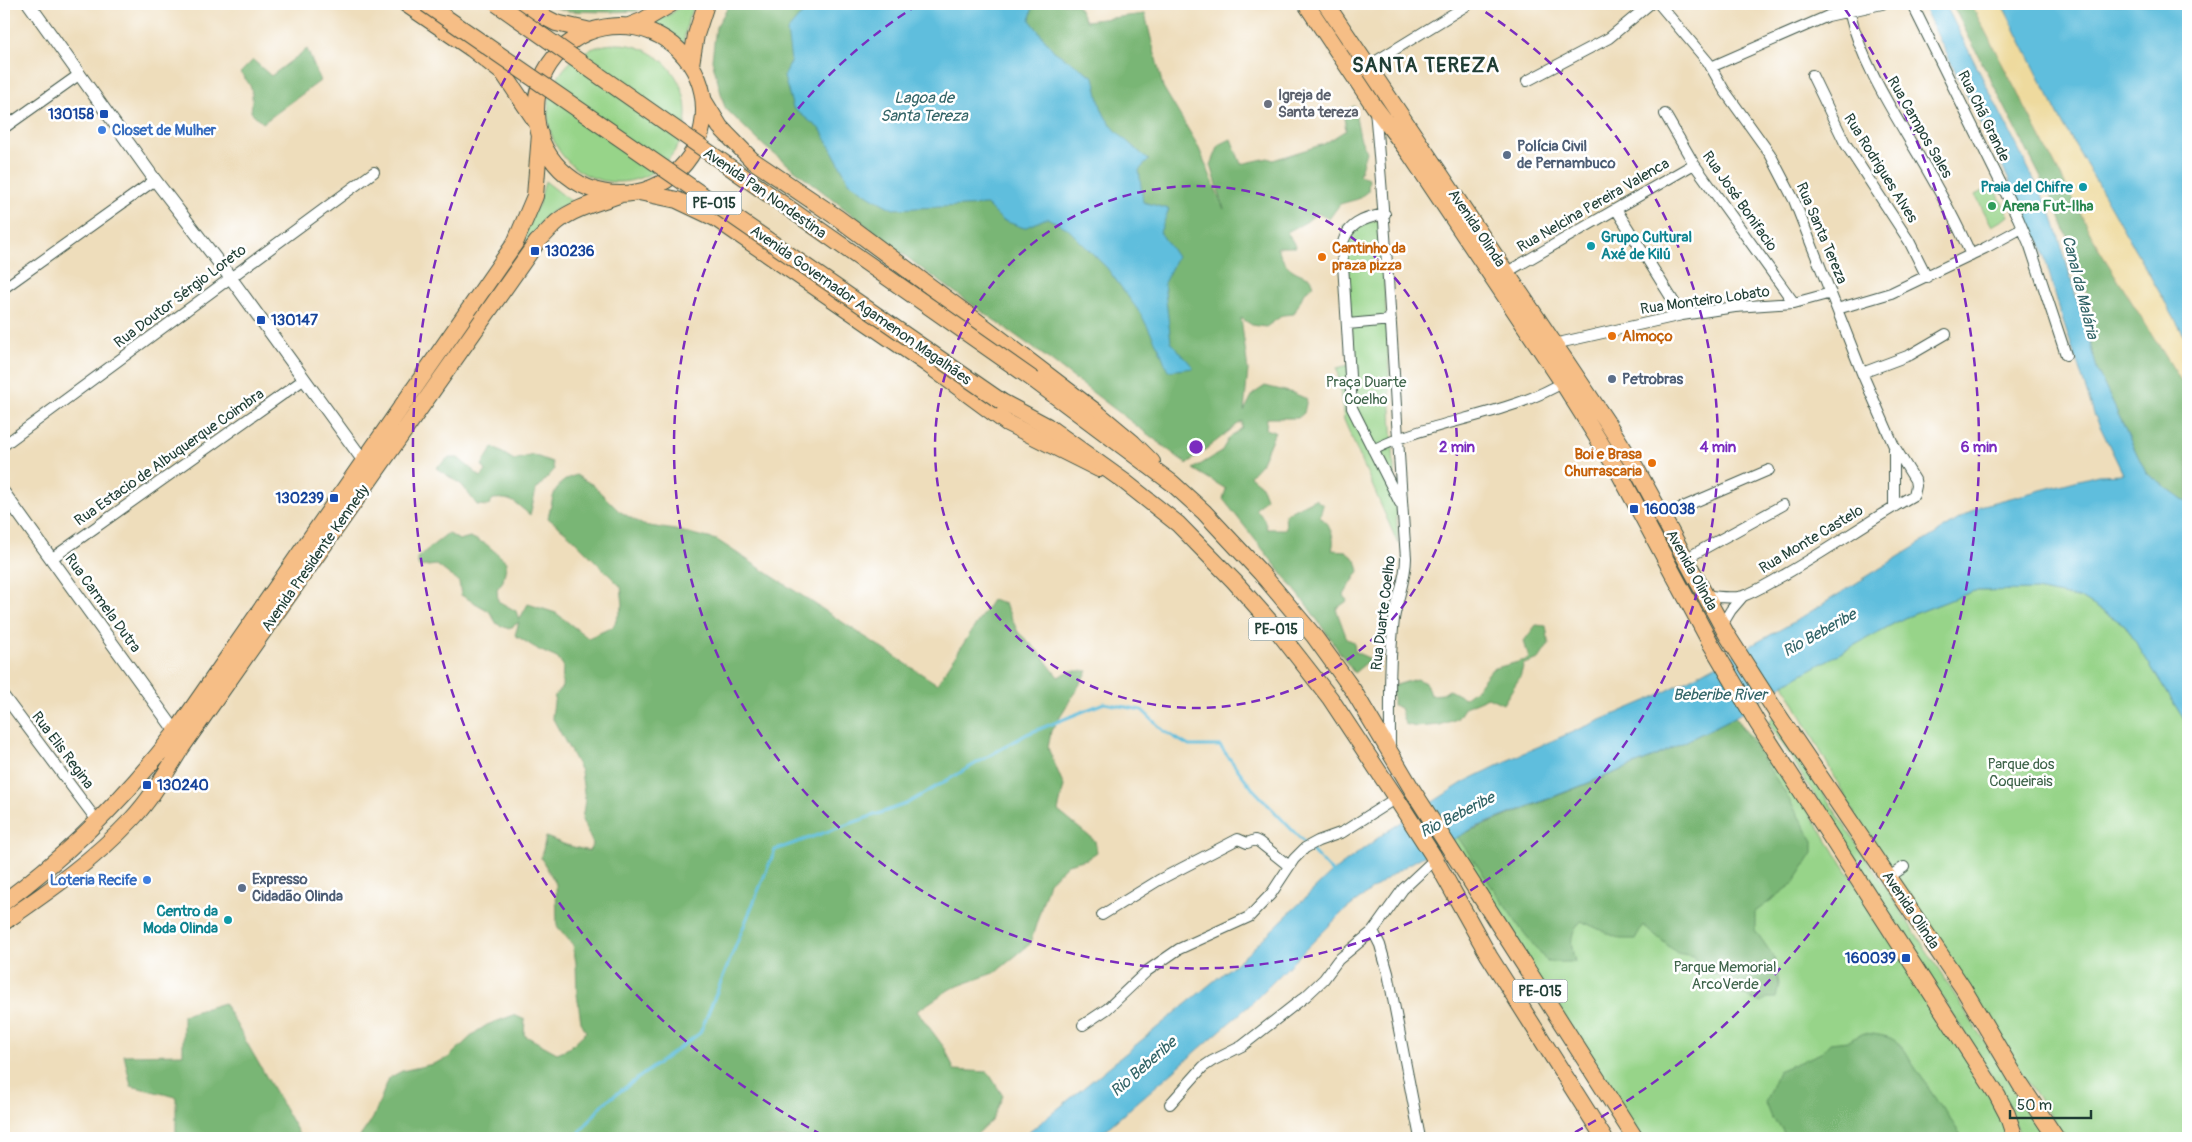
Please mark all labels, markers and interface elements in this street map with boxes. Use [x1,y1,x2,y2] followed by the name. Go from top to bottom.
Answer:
[1352,53,1500,78] district label: SANTA TEREZA
[1953,68,2014,165] street label: Rua Chã Grande
[1883,73,1957,182] street label: Rua Campos Sales
[1278,86,1359,122] place label: Igreja de Santa tereza
[880,88,969,126] water label: Lagoa de Santa Tereza
[1262,98,1274,110] marker: Igreja de Santa tereza
[48,105,94,124] place label: 130158
[98,108,110,120] marker: 130158
[1839,110,1922,227] street label: Rua Rodrigues Alves
[112,121,217,140] place label: Closet de Mulher
[96,124,108,136] marker: Closet de Mulher
[1517,137,1616,173] place label: Polícia Civil de Pernambuco
[699,144,830,243] street label: Avenida Pan Nordestina
[1698,148,1781,255] street label: Rua José Bonifacio
[1501,149,1513,161] marker: Polícia Civil de Pernambuco
[1514,154,1673,257] street label: Rua Nelcina Pereira Valenca
[1980,178,2074,197] place label: Praia del Chifre
[1792,180,1851,287] street label: Rua Santa Tereza
[2077,181,2089,193] marker: Praia del Chifre
[1444,186,1510,271] street label: Avenida Olinda
[686,192,742,214] road number: PE-015
[2002,197,2093,216] place label: Arena Fut-Ilha
[1986,200,1998,212] marker: Arena Fut-Ilha
[746,221,975,390] street label: Avenida Governador Agamenon Magalhães
[1601,228,1692,264] place label: Grupo Cultural Axé de Kilú
[2058,234,2103,342] water label: Canal da Malária
[1332,239,1406,275] place label: Cantinho da praza pizza
[110,240,250,352] street label: Rua Doutor Sérgio Loreto
[1585,240,1597,252] marker: Grupo Cultural Axé de Kilú
[545,242,595,261] place label: 130236
[529,245,541,257] marker: 130236
[1316,251,1328,263] marker: Cantinho da praza pizza
[1639,282,1771,319] street label: Rua Monteiro Lobato
[271,311,318,330] place label: 130147
[255,314,267,326] marker: 130147
[1622,327,1673,346] place label: Almoço
[1606,330,1618,342] marker: Almoço
[1622,370,1684,389] place label: Petrobras
[1326,373,1407,409] park label: Praça Duarte Coelho
[1606,373,1618,385] marker: Petrobras
[71,384,268,530] street label: Rua Estacio de Albuquerque Coimbra
[1187,438,1205,456] centre of rings
[1439,438,1475,457] text: 2 min
[1700,438,1737,457] text: 4 min
[1961,438,1998,457] text: 6 min
[1564,445,1642,481] place label: Boi e Brasa Churrascaria
[1646,457,1658,469] marker: Boi e Brasa Churrascaria
[257,481,374,635] street label: Avenida Presidente Kennedy
[275,489,324,508] place label: 130239
[328,492,340,504] marker: 130239
[1644,500,1695,519] place label: 160038
[1756,501,1867,578] street label: Rua Monte Castelo
[1628,503,1640,515] marker: 160038
[1661,526,1722,614] street label: Avenida Olinda
[60,550,145,656] street label: Rua Carmela Dutra
[1367,555,1400,672] street label: Rua Duarte Coelho
[1779,603,1862,661] water label: Rio Beberibe
[1248,618,1304,640] road number: PE-015
[1673,685,1769,705] water label: Beberibe River
[27,708,98,793] street label: Rua Elis Regina
[1987,755,2055,791] park label: Parque dos Coqueirais
[157,776,209,795] place label: 130240
[141,779,153,791] marker: 130240
[1417,787,1500,842] water label: Rio Beberibe
[1878,868,1944,953] street label: Avenida Olinda
[252,870,343,906] place label: Expresso Cidadão Olinda
[50,871,138,890] place label: Loteria Recife
[141,874,153,886] marker: Loteria Recife
[236,882,248,894] marker: Expresso Cidadão Olinda
[143,902,218,938] place label: Centro da Moda Olinda
[222,914,234,926] marker: Centro da Moda Olinda
[1845,949,1896,968] place label: 160039
[1900,952,1912,964] marker: 160039
[1673,958,1777,994] park label: Parque Memorial ArcoVerde
[1512,979,1568,1002] road number: PE-015
[1106,1031,1182,1101] water label: Rio Beberibe
[2010,1087,2091,1119] scale bar
[2017,1096,2052,1115] text: 50 m

